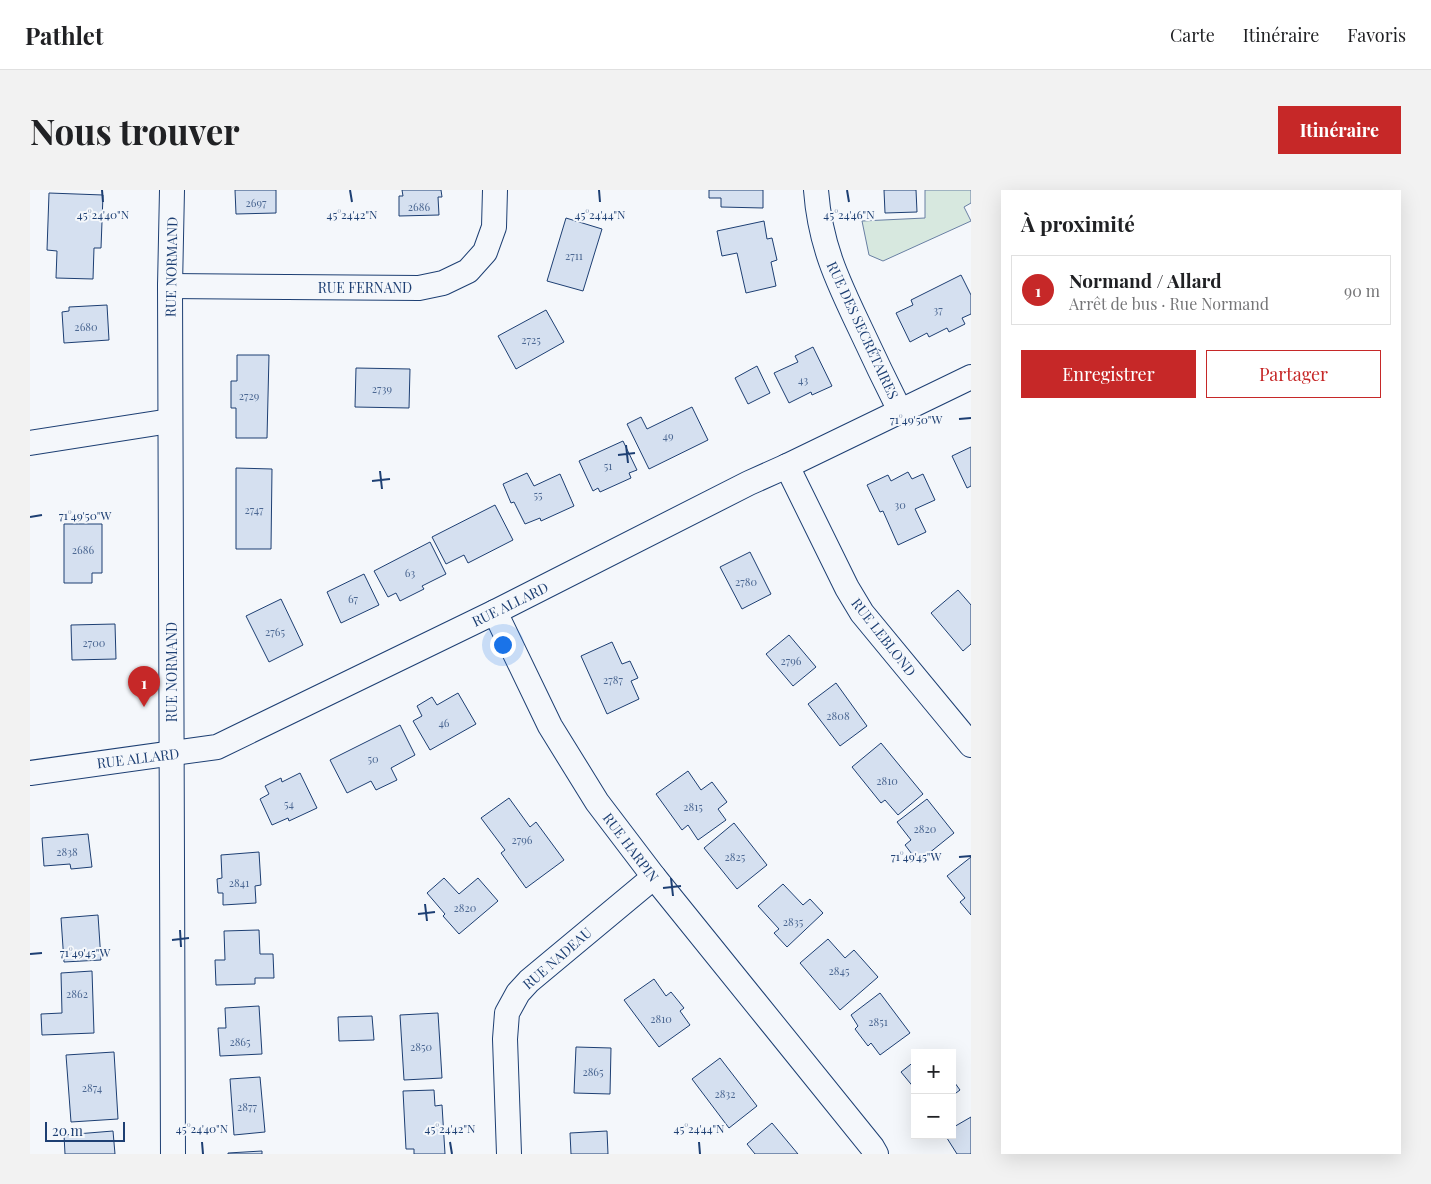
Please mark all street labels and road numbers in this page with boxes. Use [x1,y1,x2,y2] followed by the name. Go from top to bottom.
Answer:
[161,217,181,317] street label: RUE NORMAND
[823,258,903,402] street label: RUE DES SECRÉTAIRES
[318,278,412,297] street label: RUE FERNAND
[469,577,551,631] street label: RUE ALLARD
[847,594,921,680] street label: RUE LEBLOND
[162,622,181,722] street label: RUE NORMAND
[96,744,180,772] street label: RUE ALLARD
[599,809,663,885] street label: RUE HARPIN
[518,922,596,993] street label: RUE NADEAU

